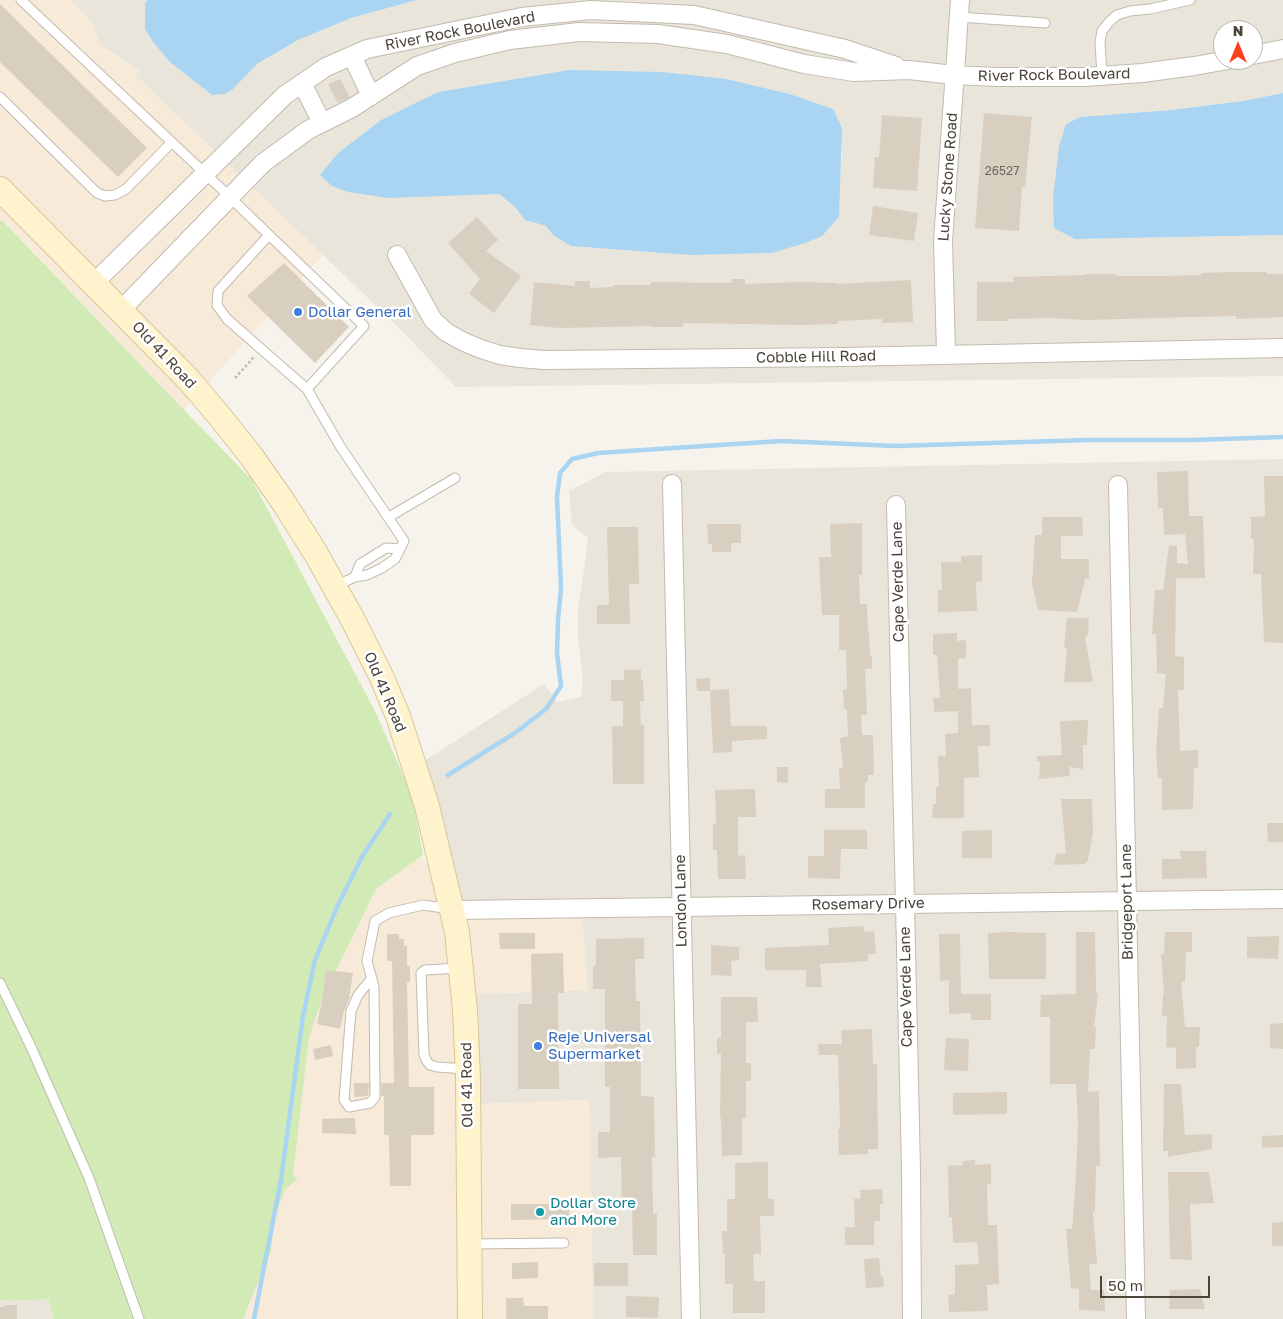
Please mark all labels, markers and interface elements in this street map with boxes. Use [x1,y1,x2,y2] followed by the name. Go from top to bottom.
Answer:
[383,8,537,54] street label: River Rock Boulevard
[1213,20,1263,70] north arrow
[1233,22,1243,39] text: N
[978,65,1130,85] street label: River Rock Boulevard
[935,112,961,242] street label: Lucky Stone Road
[985,164,1019,178] house number: 26527
[308,303,411,321] place label: Dollar General
[292,306,304,318] marker: Dollar General
[128,318,200,392] street label: Old 41 Road
[756,347,876,367] street label: Cobble Hill Road
[888,522,908,642] street label: Cape Verde Lane
[360,649,410,735] street label: Old 41 Road
[1117,844,1137,960] street label: Bridgeport Lane
[671,854,691,948] street label: London Lane
[811,894,925,914] street label: Rosemary Drive
[896,927,916,1047] street label: Cape Verde Lane
[548,1028,651,1063] place label: Reje Universal Supermarket
[532,1040,544,1052] marker: Reje Universal Supermarket
[457,1042,477,1128] street label: Old 41 Road
[550,1194,636,1229] place label: Dollar Store and More
[534,1206,546,1218] marker: Dollar Store and More
[1103,1266,1213,1298] scale bar
[1108,1276,1143,1294] text: 50 m

